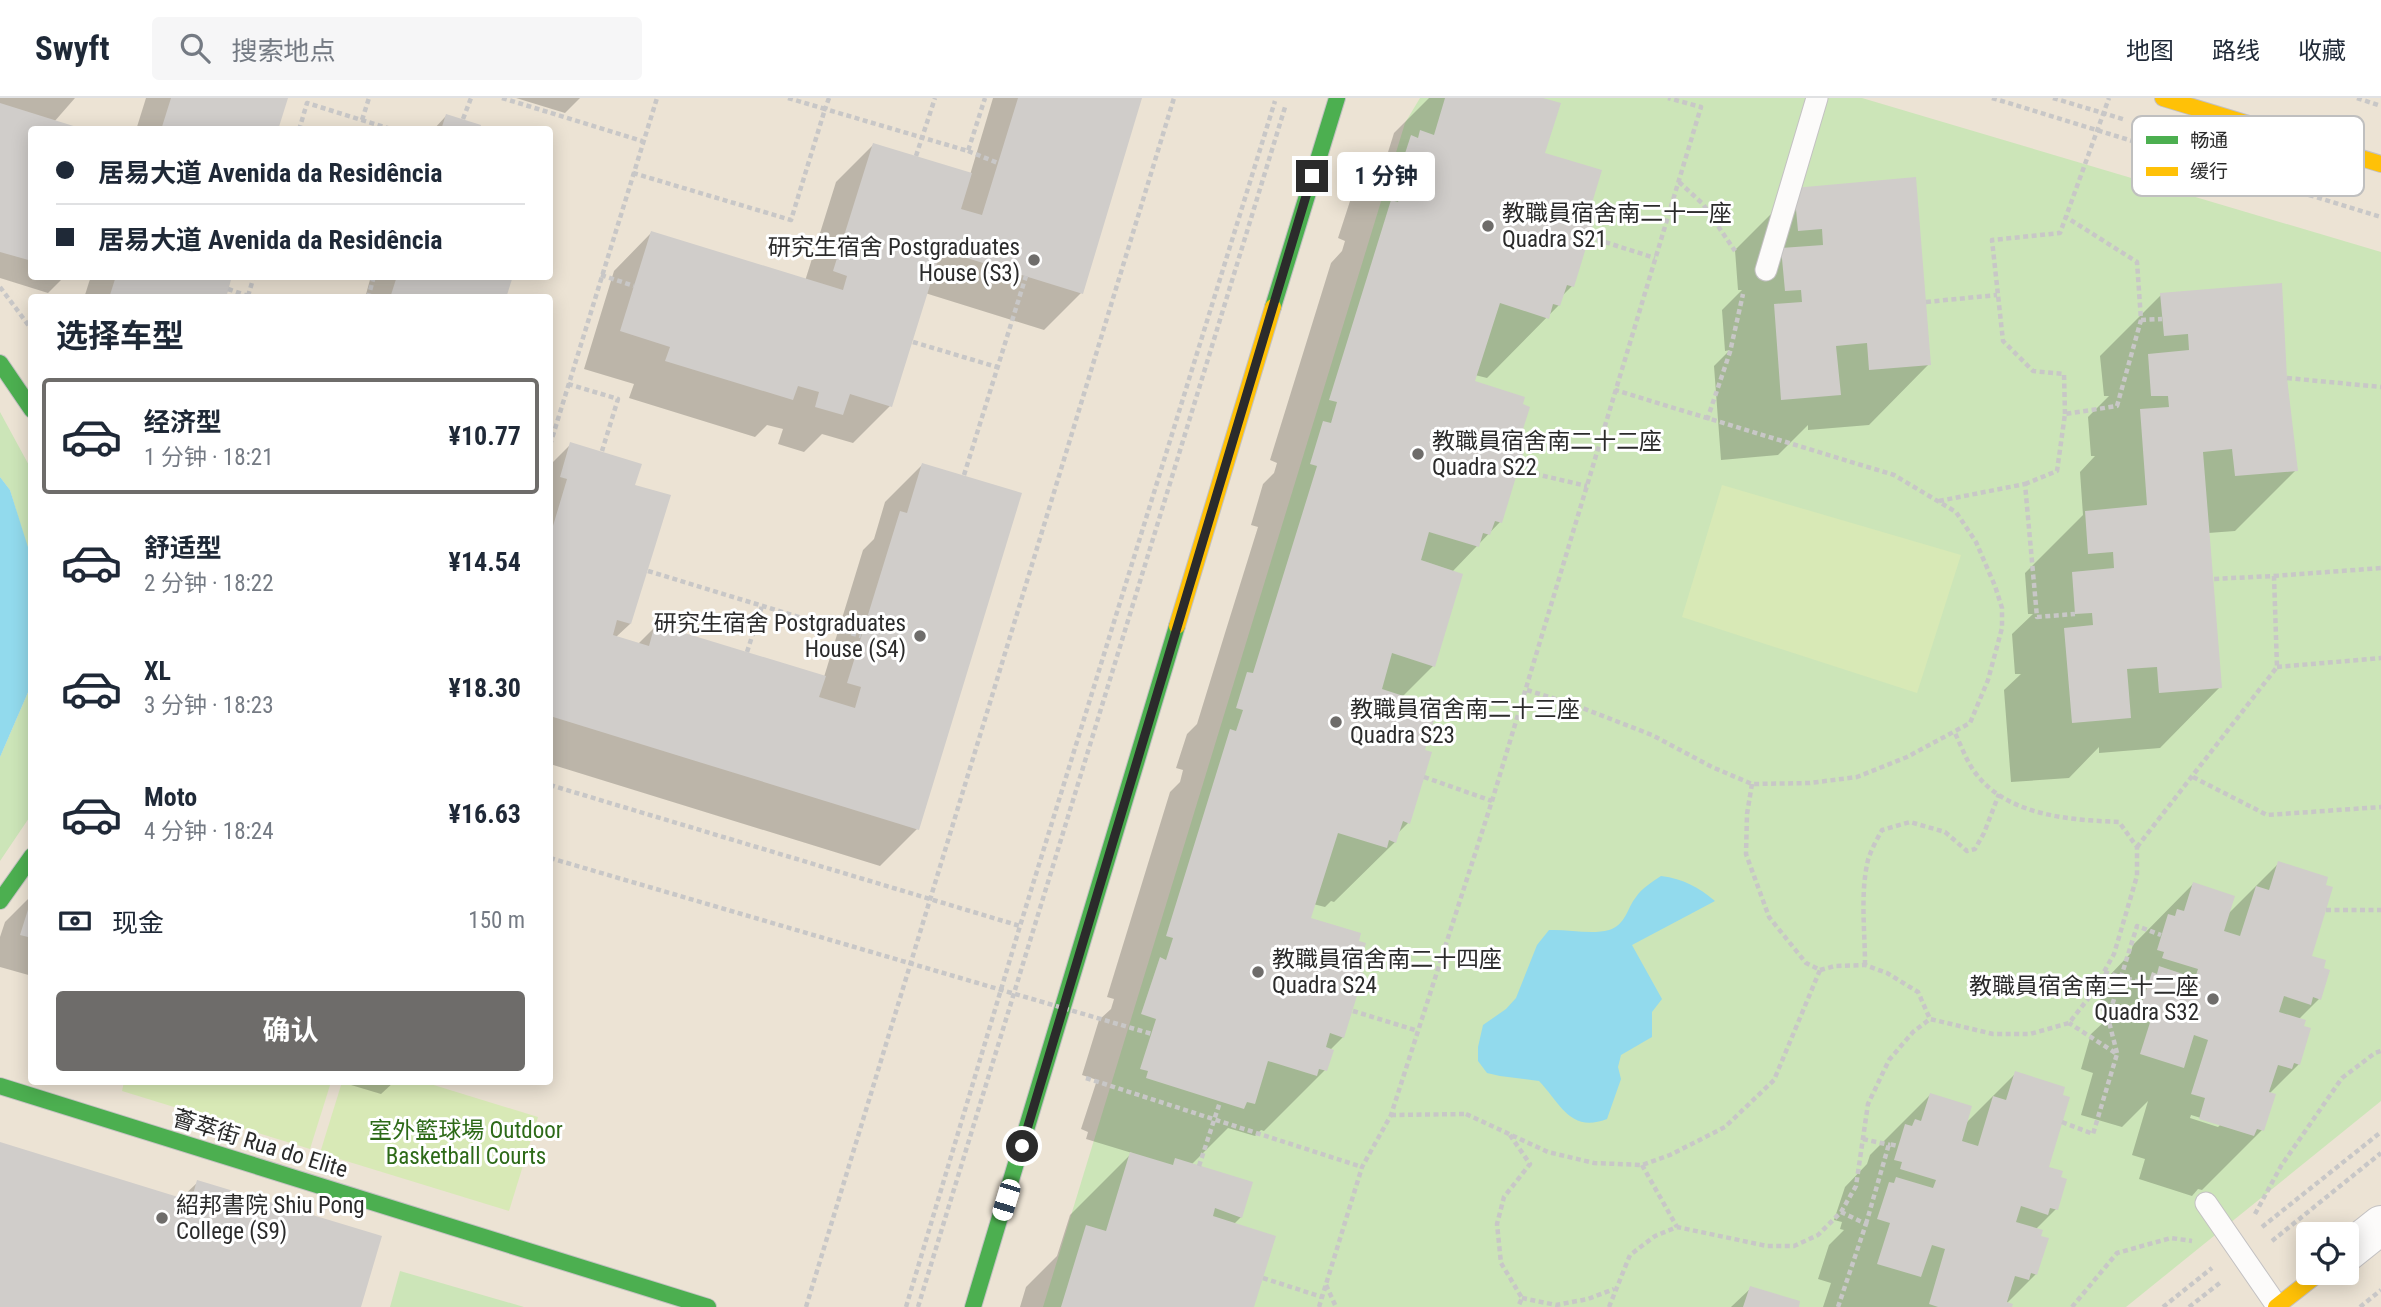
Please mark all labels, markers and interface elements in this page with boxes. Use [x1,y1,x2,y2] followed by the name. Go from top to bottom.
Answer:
[152,17,642,80] search box
[35,29,110,68] text: Swyft
[176,29,214,67] icon: search
[232,36,336,66] text: 搜索地点
[2126,37,2174,65] text: 地图
[2212,37,2260,65] text: 路线
[2298,37,2346,65] text: 收藏
[2132,116,2364,196] legend
[2190,129,2228,152] text: 畅通
[1336,152,1434,200] callout: 1 分钟
[98,158,443,188] text: 居易大道 Avenida da Residência
[1296,160,1328,192] route end
[2190,160,2228,183] text: 缓行
[1355,163,1417,190] text: 1 分钟
[1502,200,1732,253] place label: 教職員宿舍南二十一座 Quadra S21
[1480,218,1496,234] marker: 教職員宿舍南二十一座 Quadra S21
[98,225,443,255] text: 居易大道 Avenida da Residência
[768,234,1020,287] place label: 研究生宿舍 Postgraduates House (S3)
[1026,252,1042,268] marker: 研究生宿舍 Postgraduates House (S3)
[56,317,184,355] text: 选择车型
[60,405,123,468] icon: car
[144,407,222,437] text: 经济型
[449,421,521,451] text: ¥10.77
[1432,428,1662,481] place label: 教職員宿舍南二十二座 Quadra S22
[144,444,274,471] text: 1 分钟 · 18:21
[1410,446,1426,462] marker: 教職員宿舍南二十二座 Quadra S22
[60,531,123,594] icon: car
[144,533,222,563] text: 舒适型
[449,547,521,577] text: ¥14.54
[144,570,274,597] text: 2 分钟 · 18:22
[654,610,906,663] place label: 研究生宿舍 Postgraduates House (S4)
[912,628,928,644] marker: 研究生宿舍 Postgraduates House (S4)
[144,656,171,686] text: XL
[60,657,123,720] icon: car
[449,673,521,703] text: ¥18.30
[144,692,274,719] text: 3 分钟 · 18:23
[1350,696,1580,749] place label: 教職員宿舍南二十三座 Quadra S23
[1328,714,1344,730] marker: 教職員宿舍南二十三座 Quadra S23
[144,782,197,812] text: Moto
[60,783,123,846] icon: car
[449,799,521,829] text: ¥16.63
[144,818,274,845] text: 4 分钟 · 18:24
[56,902,94,940] icon: cash
[468,907,525,934] text: 150 m
[112,908,164,938] text: 现金
[1272,946,1502,999] place label: 教職員宿舍南二十四座 Quadra S24
[1250,964,1266,980] marker: 教職員宿舍南二十四座 Quadra S24
[1969,973,2199,1026] place label: 教職員宿舍南三十二座 Quadra S32
[56,991,525,1071] button: 确认
[2205,991,2221,1007] marker: 教職員宿舍南三十二座 Quadra S32
[169,1105,351,1183] street label: 薈萃街 Rua do Elite
[369,1117,563,1170] park label: 室外籃球場 Outdoor Basketball Courts
[1006,1130,1038,1162] route start
[990,1177,1023,1223] car
[176,1192,365,1245] place label: 紹邦書院 Shiu Pong College (S9)
[154,1210,170,1226] marker: 紹邦書院 Shiu Pong College (S9)
[2296,1222,2359,1285] map controls
[2296,1222,2359,1285] button: locate

